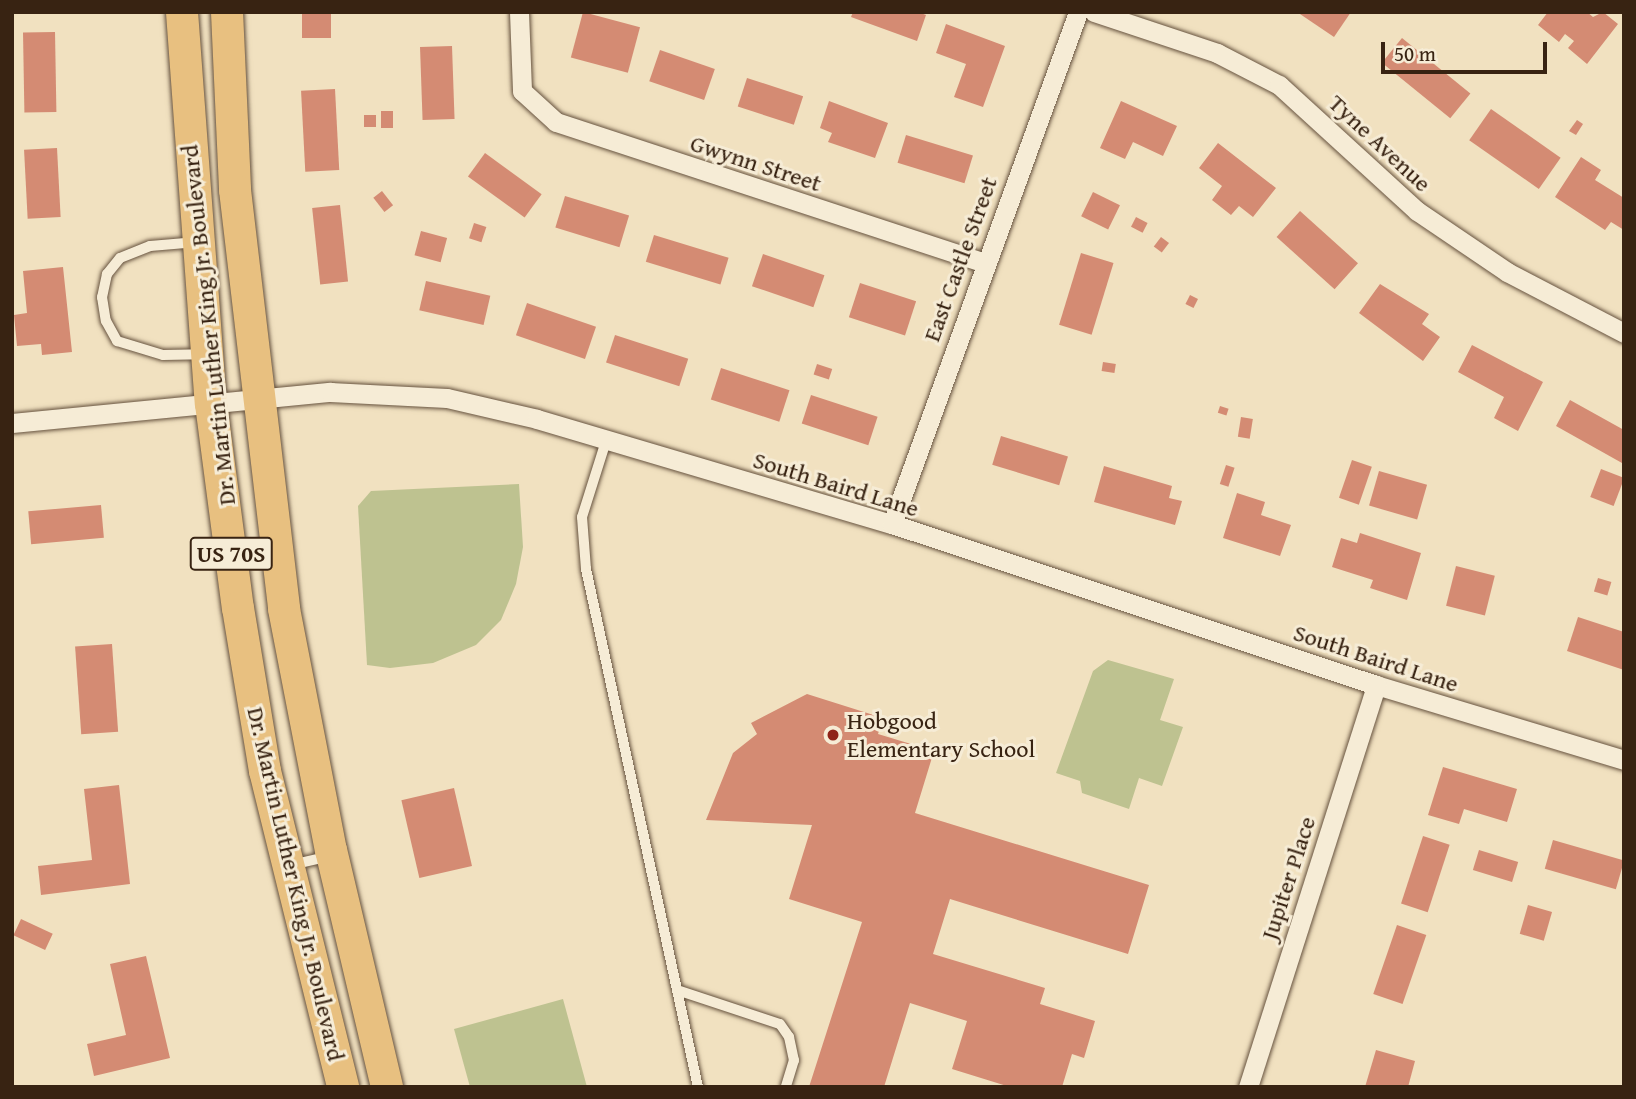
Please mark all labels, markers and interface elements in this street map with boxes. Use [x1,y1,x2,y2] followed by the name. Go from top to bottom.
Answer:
[1384,28,1550,72] scale bar
[1394,38,1436,69] text: 50 m
[1323,88,1437,198] street label: Tyne Avenue
[687,128,825,198] street label: Gwynn Street
[175,143,241,507] street label: Dr. Martin Luther King Jr. Boulevard
[917,173,1003,345] street label: East Castle Street
[750,445,922,523] street label: South Baird Lane
[189,534,273,574] road number: US 70S
[1290,618,1462,698] street label: South Baird Lane
[241,704,351,1064] street label: Dr. Martin Luther King Jr. Boulevard
[847,707,1035,763] place label: Hobgood Elementary School
[825,727,841,743] marker: Hobgood Elementary School
[1255,813,1321,943] street label: Jupiter Place

